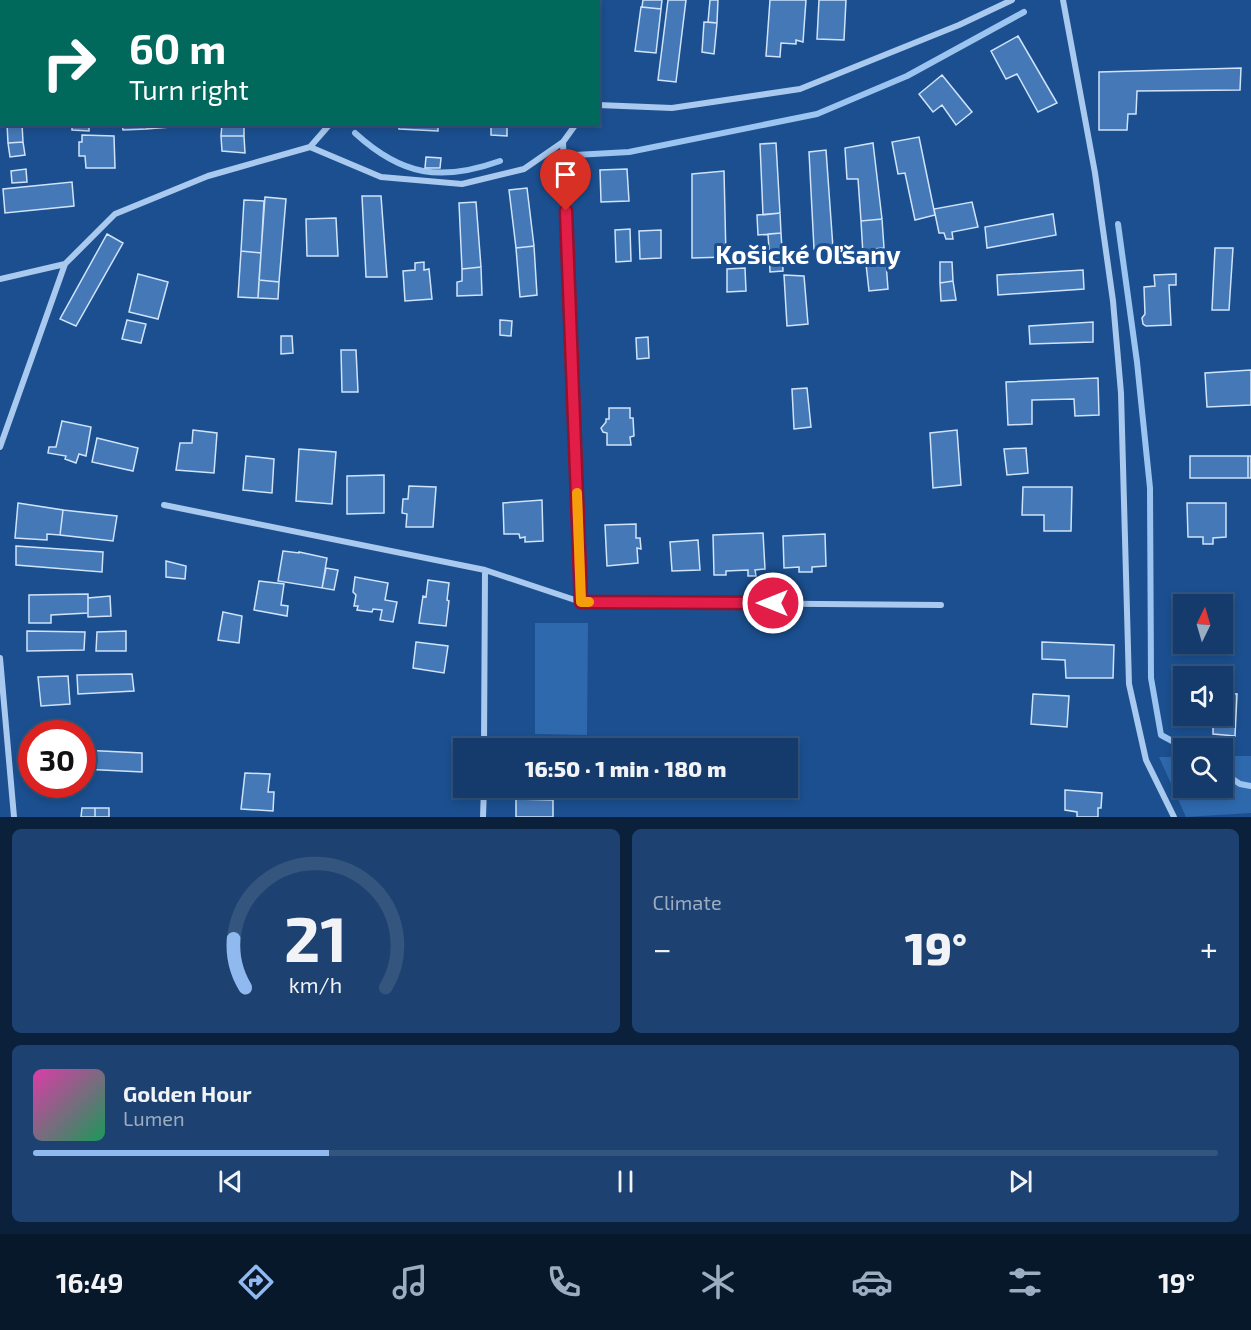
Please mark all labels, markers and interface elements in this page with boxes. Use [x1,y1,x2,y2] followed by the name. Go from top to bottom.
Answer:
[129,22,226,72] text: 60 m
[30,24,108,102] icon: right
[129,73,249,105] text: Turn right
[540,149,591,211] pin
[549,158,582,191] icon: arrive
[715,238,901,270] district label: Košické Oľšany
[741,571,805,635] position arrow
[1173,594,1233,654] north arrow
[1173,594,1233,798] map controls
[1173,666,1233,726] button: sound
[18,720,96,798] speed limit sign: 30
[1173,738,1233,798] button: search
[525,755,726,781] text: 16:50 · 1 min · 180 m
[653,890,722,914] text: Climate
[284,900,347,975] text: 21
[905,920,967,974] text: 19°
[653,928,672,968] text: −
[1200,928,1218,968] text: +
[289,972,342,997] text: km/h
[123,1080,252,1106] text: Golden Hour
[123,1106,185,1130] text: Lumen
[214,1165,247,1198] icon: previous
[609,1165,642,1198] icon: pause
[1004,1165,1037,1198] icon: next
[235,1261,277,1303] icon: directions
[389,1261,431,1303] icon: music
[543,1261,585,1303] icon: phone
[697,1261,739,1303] icon: climate
[851,1261,893,1303] icon: car
[1004,1261,1046,1303] icon: filters
[56,1266,124,1298] text: 16:49
[1158,1266,1195,1298] text: 19°

